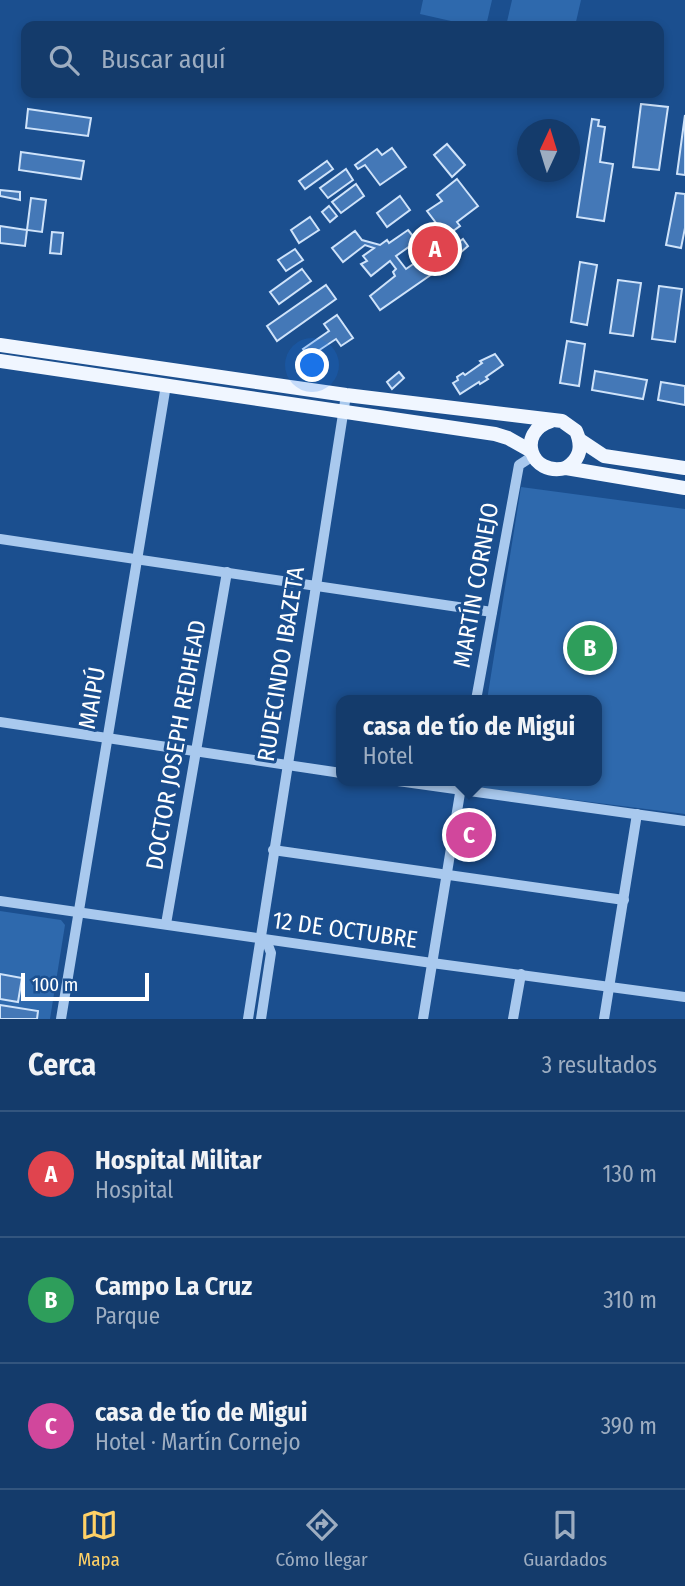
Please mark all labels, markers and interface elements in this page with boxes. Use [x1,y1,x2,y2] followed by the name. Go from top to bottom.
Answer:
[21,21,664,98] search box
[45,41,83,79] icon: search
[101,44,226,75] text: Buscar aquí
[517,119,580,182] north arrow
[412,223,458,275] pin: A
[295,348,329,382] your location
[447,500,504,670] street label: MARTÍN CORNEJO
[252,564,310,763] street label: RUDECINDO IBAZETA
[140,618,212,872] street label: DOCTOR JOSEPH REDHEAD
[567,622,613,674] pin: B
[72,665,111,731] street label: MAIPÚ
[336,695,602,786] popup
[363,711,575,742] text: casa de tío de Migui
[363,742,413,770] text: Hotel
[446,809,492,861] pin: C
[271,906,419,954] street label: 12 DE OCTUBRE
[21,970,149,1002] scale bar
[32,973,78,996] text: 100 m
[28,1047,96,1083] text: Cerca
[542,1051,657,1079] text: 3 resultados
[95,1145,261,1176] text: Hospital Militar
[45,1160,57,1188] text: A
[603,1160,657,1188] text: 130 m
[95,1176,173,1204] text: Hospital
[95,1271,252,1302] text: Campo La Cruz
[45,1286,57,1314] text: B
[603,1286,657,1314] text: 310 m
[95,1302,160,1330] text: Parque
[95,1397,308,1428] text: casa de tío de Migui
[45,1412,57,1440] text: C
[601,1412,657,1440] text: 390 m
[95,1428,301,1456] text: Hotel · Martín Cornejo
[78,1506,120,1571] tab: Mapa
[275,1506,368,1571] tab: Cómo llegar
[523,1506,607,1571] tab: Guardados

